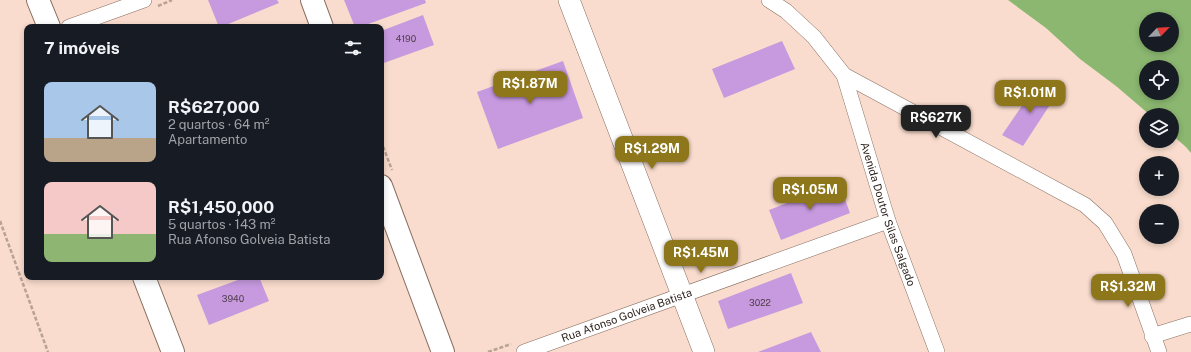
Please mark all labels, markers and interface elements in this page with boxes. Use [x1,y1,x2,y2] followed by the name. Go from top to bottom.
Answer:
[1139,12,1179,52] north arrow
[1139,12,1179,244] map controls
[396,33,417,44] house number: 4190
[342,37,364,59] icon: filters
[44,38,120,58] text: 7 imóveis
[1139,60,1179,100] button: locate
[493,71,567,105] pin: R$1.87M
[502,76,558,91] text: R$1.87M
[993,80,1067,114] pin: R$1.01M
[1004,85,1056,100] text: R$1.01M
[168,97,260,117] text: R$627,000
[76,98,124,146] icon: home
[903,105,969,139] pin: R$627K
[1139,108,1179,148] button: layers
[910,110,962,125] text: R$627K
[168,117,269,132] text: 2 quartos · 64 m²
[168,132,247,147] text: Apartamento
[615,136,689,170] pin: R$1.29M
[624,141,680,156] text: R$1.29M
[859,141,918,288] street label: Avenida Doutor Silas Salgado
[1139,156,1179,196] button: +
[773,177,847,211] pin: R$1.05M
[782,182,838,197] text: R$1.05M
[168,197,274,217] text: R$1,450,000
[76,198,124,246] icon: home
[1139,204,1179,244] button: −
[168,217,275,232] text: 5 quartos · 143 m²
[168,232,330,247] text: Rua Afonso Golveia Batista
[664,240,738,274] pin: R$1.45M
[673,245,729,260] text: R$1.45M
[1091,274,1165,308] pin: R$1.32M
[1100,279,1156,294] text: R$1.32M
[560,286,693,344] street label: Rua Afonso Golveia Batista
[222,293,245,304] house number: 3940
[749,297,771,308] house number: 3022

